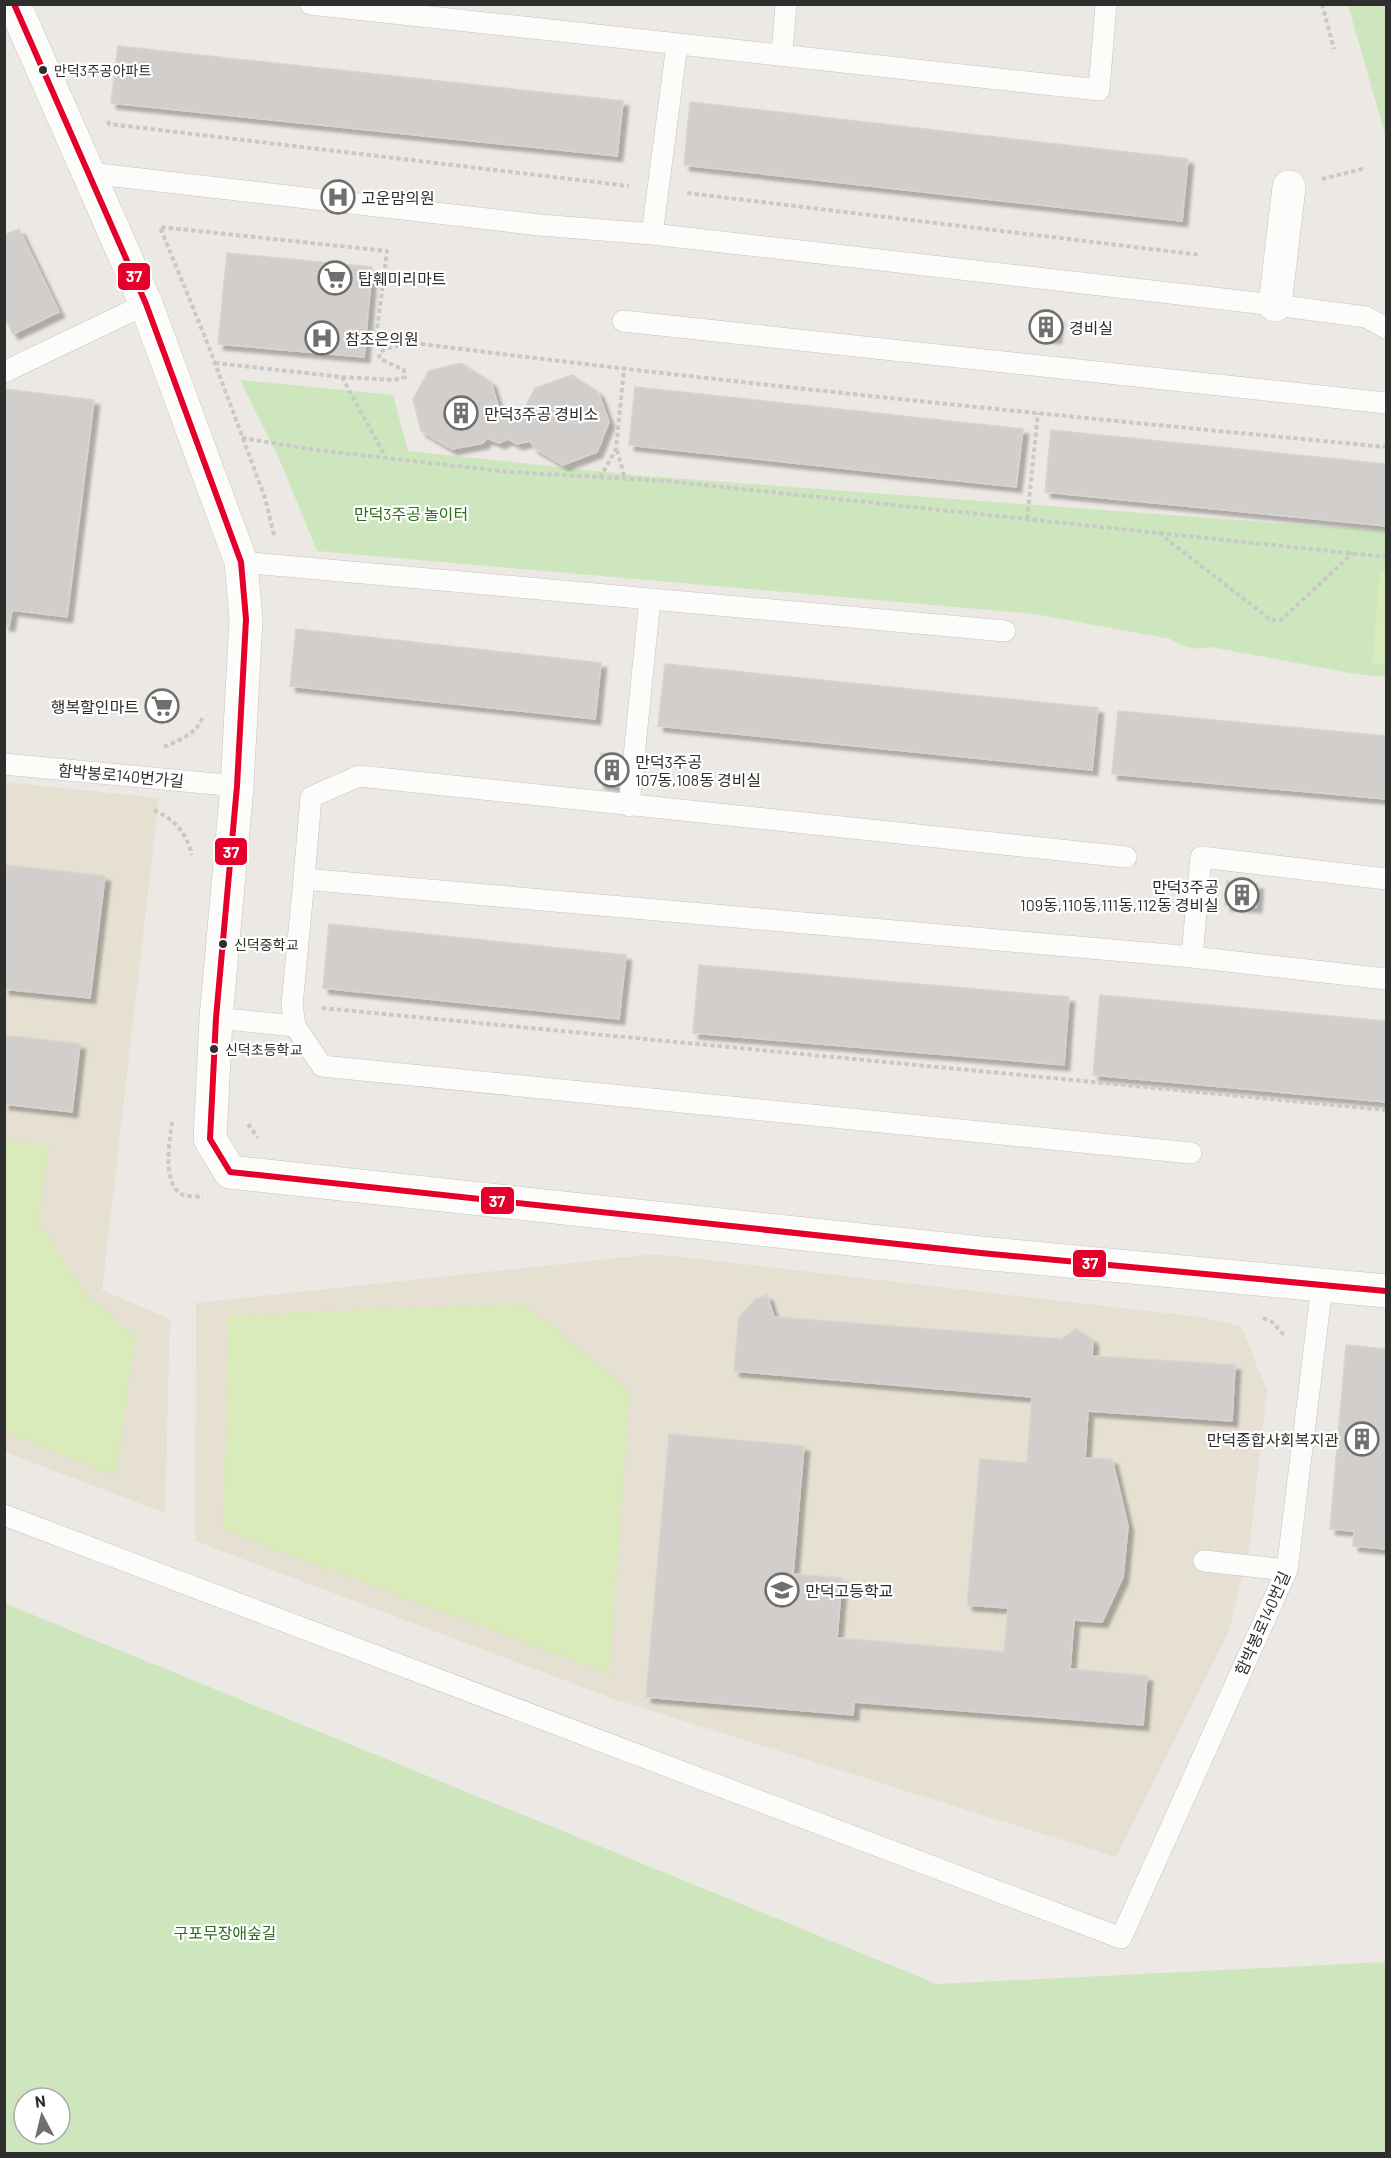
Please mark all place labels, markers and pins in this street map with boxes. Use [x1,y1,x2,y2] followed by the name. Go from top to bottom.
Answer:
[54,62,151,79] place label: 만덕3주공아파트
[37,64,49,76] marker: 만덕3주공아파트
[320,179,356,215] hospital icon: 고운맘의원
[361,188,435,207] place label: 고운맘의원
[317,260,353,296] supermarket icon: 탑훼미리마트
[358,269,446,288] place label: 탑훼미리마트
[1028,309,1064,345] building icon: 경비실
[1069,318,1113,337] place label: 경비실
[304,320,340,356] hospital icon: 참조은의원
[345,329,419,348] place label: 참조은의원
[443,395,479,431] building icon: 만덕3주공 경비소
[484,404,598,423] place label: 만덕3주공 경비소
[144,688,180,724] supermarket icon: 행복할인마트
[51,697,139,716] place label: 행복할인마트
[594,752,630,788] building icon: 만덕3주공 107동,108동 경비실
[635,752,761,789] place label: 만덕3주공 107동,108동 경비실
[1020,877,1219,914] place label: 만덕3주공 109동,110동,111동,112동 경비실
[1224,877,1260,913] building icon: 만덕3주공 109동,110동,111동,112동 경비실
[234,936,299,953] place label: 신덕중학교
[217,938,229,950] marker: 신덕중학교
[225,1041,302,1058] place label: 신덕초등학교
[208,1043,220,1055] marker: 신덕초등학교
[1344,1421,1380,1457] building icon: 만덕종합사회복지관
[1207,1430,1339,1449] place label: 만덕종합사회복지관
[764,1572,800,1608] school or university icon: 만덕고등학교
[805,1581,893,1600] place label: 만덕고등학교

